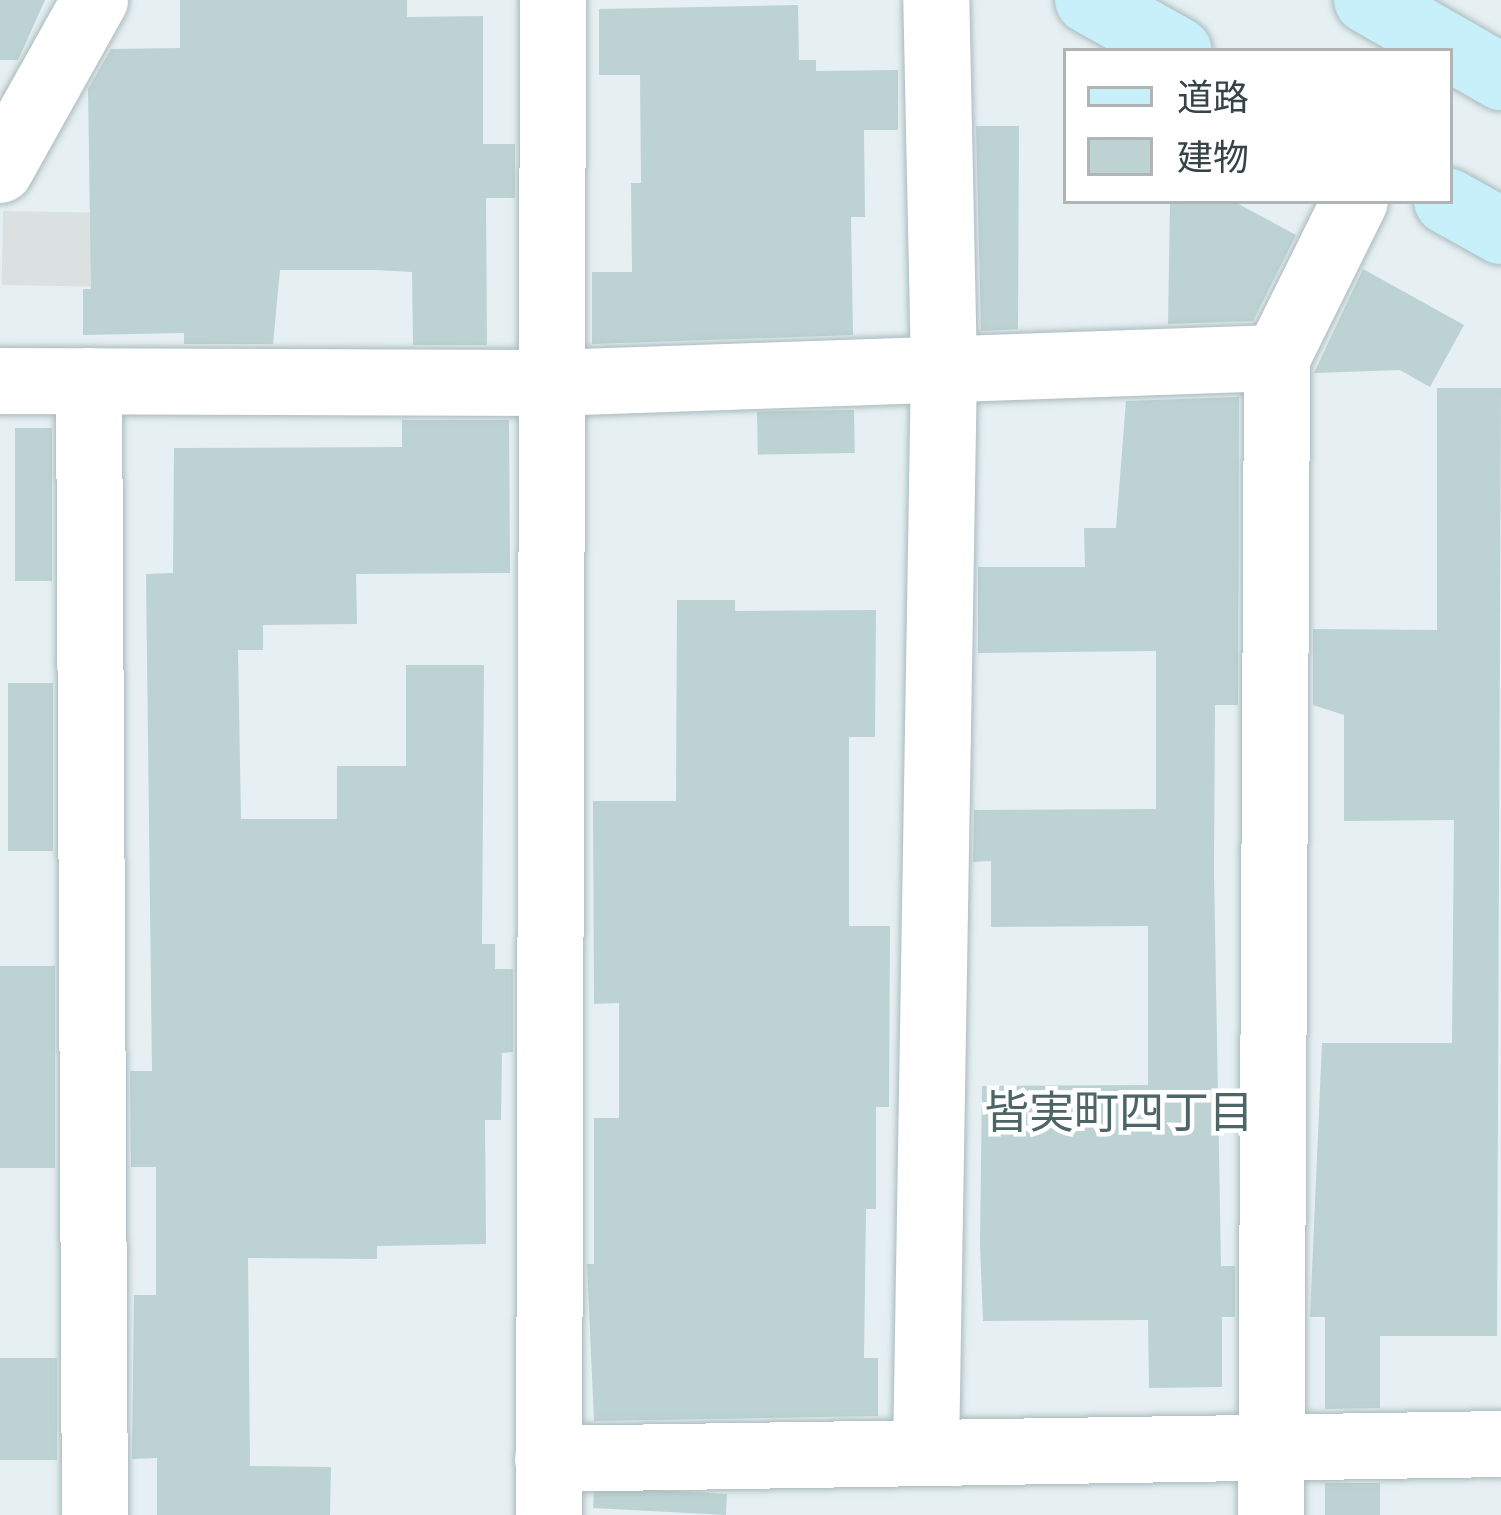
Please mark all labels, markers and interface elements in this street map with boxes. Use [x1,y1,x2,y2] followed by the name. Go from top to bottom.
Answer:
[1063,48,1453,204] legend
[1177,69,1249,124] text: 道路
[1177,129,1249,184] text: 建物
[984,1085,1254,1139] district label: 皆実町四丁目

